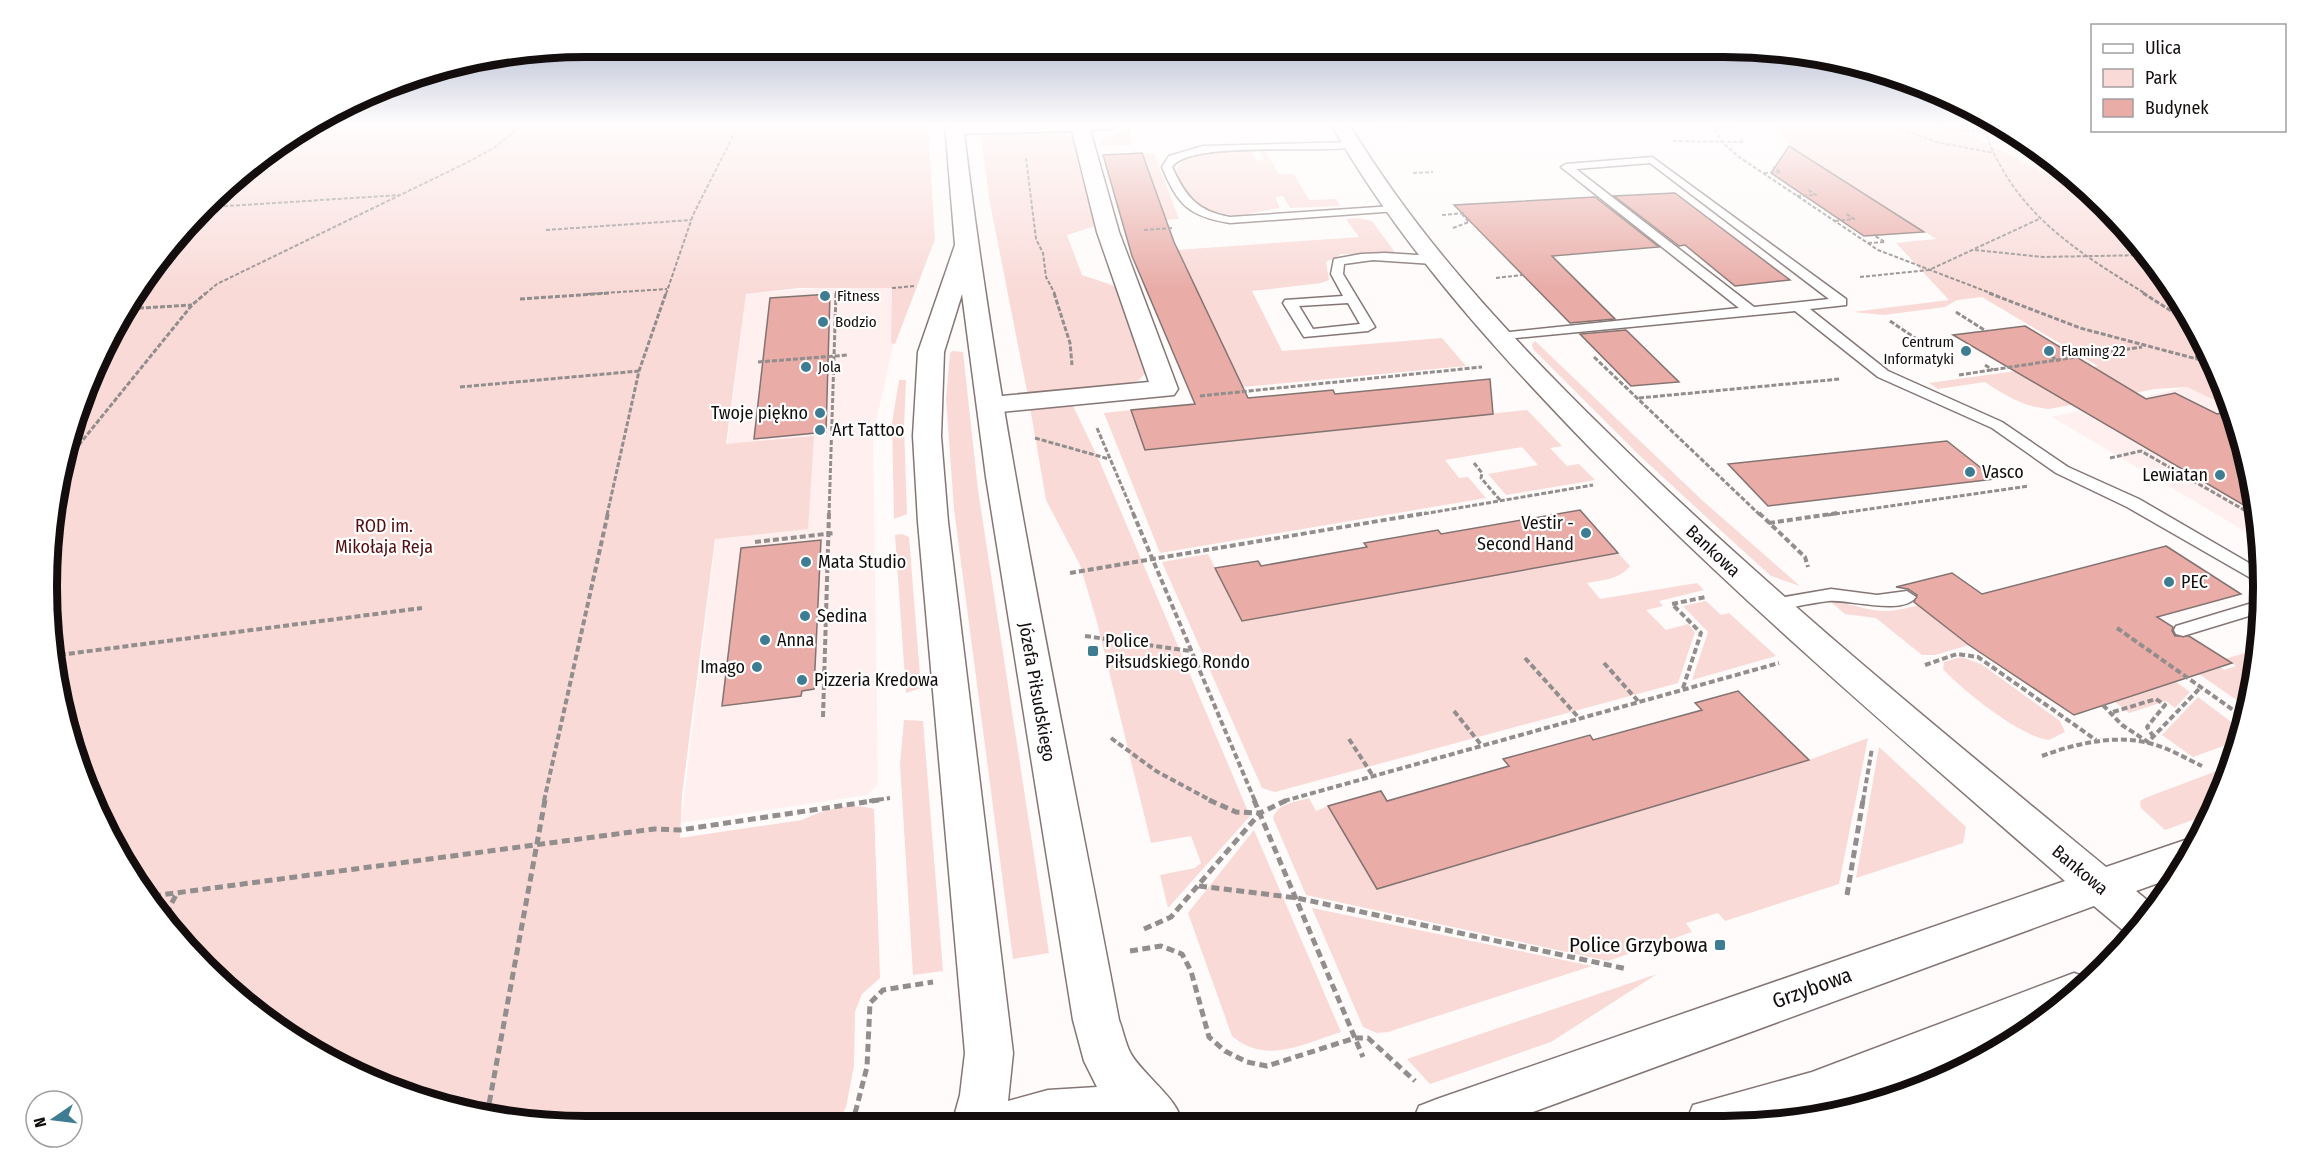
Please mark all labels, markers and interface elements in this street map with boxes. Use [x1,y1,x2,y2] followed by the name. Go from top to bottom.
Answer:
[2091,24,2286,132] legend
[2145,37,2181,59] text: Ulica
[2145,67,2178,89] text: Park
[2145,97,2209,119] text: Budynek
[837,287,880,305] place label: Fitness
[818,289,832,303] marker: Fitness
[835,313,877,331] place label: Bodzio
[816,315,830,329] marker: Bodzio
[1883,333,1954,368] place label: Centrum Informatyki
[2061,342,2126,360] place label: Flaming 22
[1959,344,1973,358] marker: Centrum Informatyki
[2042,344,2056,358] marker: Flaming 22
[818,358,841,376] place label: Jola
[799,360,813,374] marker: Jola
[711,402,808,424] place label: Twoje piękno
[813,406,827,420] marker: Twoje piękno
[832,419,905,441] place label: Art Tattoo
[813,423,827,437] marker: Art Tattoo
[1982,461,2024,483] place label: Vasco
[2142,464,2208,486] place label: Lewiatan
[1963,465,1977,479] marker: Vasco
[2213,468,2227,482] marker: Lewiatan
[1477,512,1574,555] place label: Vestir - Second Hand
[335,515,433,558] park label: ROD im. Mikołaja Reja
[1681,520,1745,582] street label: Bankowa
[1579,526,1593,540] marker: Vestir - Second Hand
[818,551,906,573] place label: Mata Studio
[799,555,813,569] marker: Mata Studio
[2181,571,2208,593] place label: PEC
[2162,575,2176,589] marker: PEC
[817,605,867,627] place label: Sedina
[798,609,812,623] marker: Sedina
[1014,620,1060,764] street label: Józefa Piłsudskiego
[777,629,814,651] place label: Anna
[1105,630,1250,673] place label: Police Piłsudskiego Rondo
[758,633,772,647] marker: Anna
[1086,644,1100,658] marker: Police Piłsudskiego Rondo
[700,656,745,678] place label: Imago
[750,660,764,674] marker: Imago
[814,669,939,691] place label: Pizzeria Kredowa
[795,673,809,687] marker: Pizzeria Kredowa
[2048,840,2113,900] street label: Bankowa
[1569,932,1708,958] place label: Police Grzybowa
[1713,938,1727,952] marker: Police Grzybowa
[1769,962,1855,1014] street label: Grzybowa
[24,1089,84,1149] north arrow
[30,1116,50,1129] text: N

